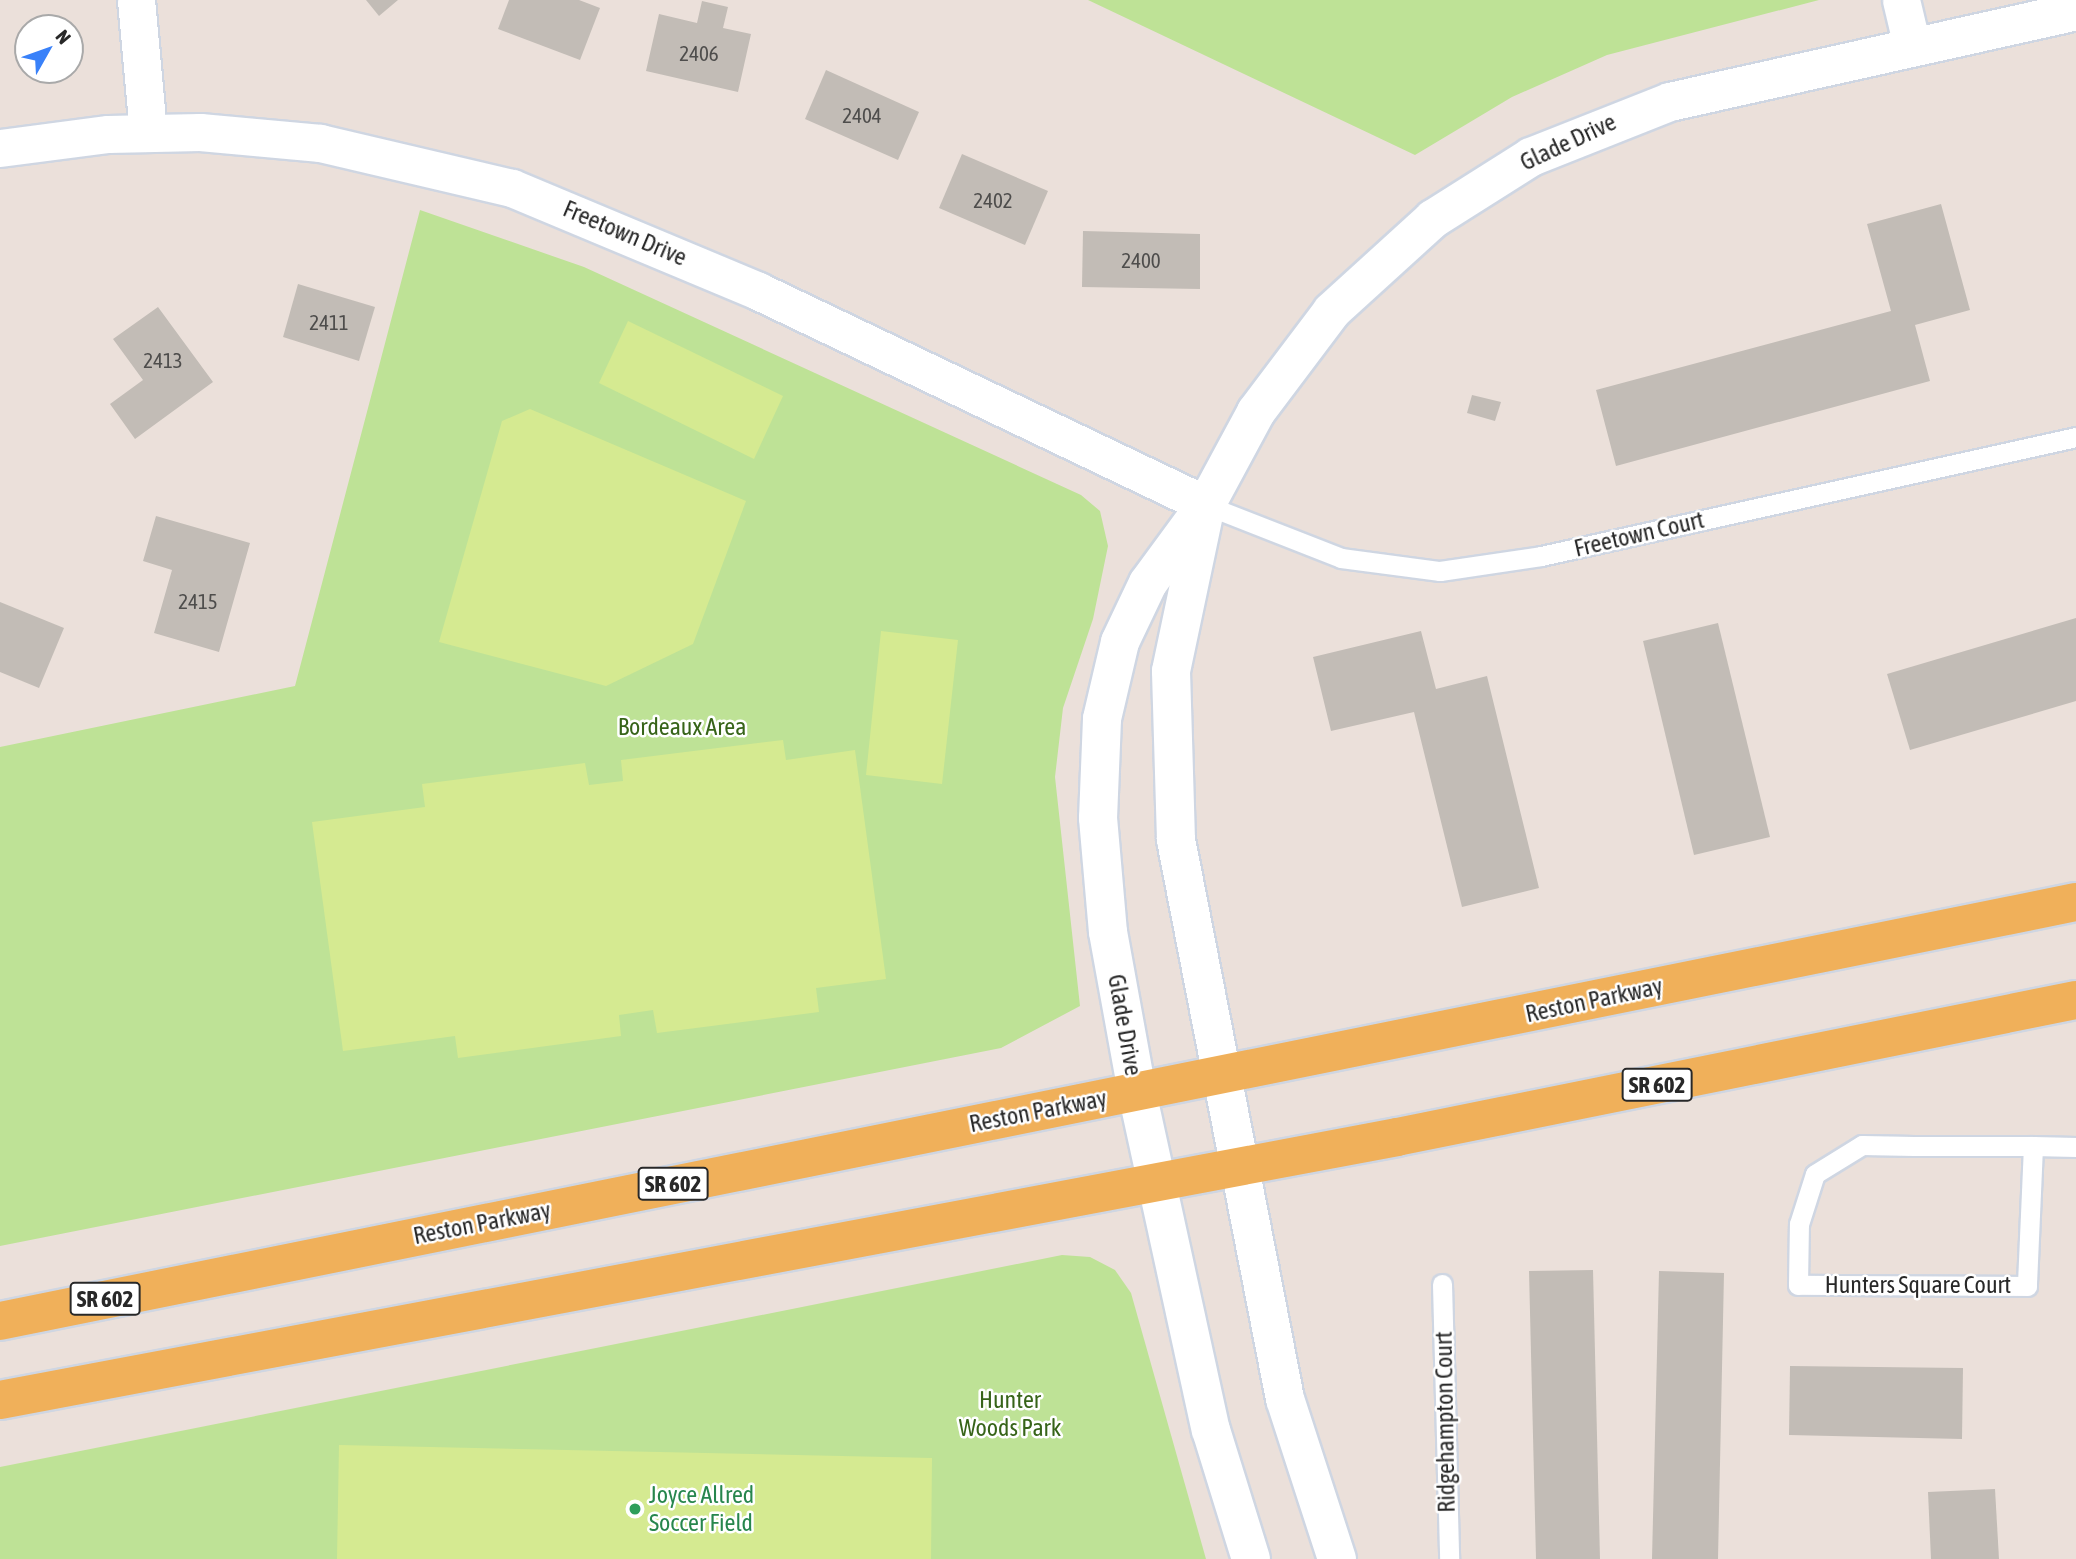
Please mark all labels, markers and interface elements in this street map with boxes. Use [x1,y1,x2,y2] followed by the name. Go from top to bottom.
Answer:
[14,14,84,84] north arrow
[52,25,76,48] text: N
[679,40,719,66] house number: 2406
[842,102,882,128] house number: 2404
[1516,107,1620,177] street label: Glade Drive
[973,187,1013,213] house number: 2402
[559,194,691,272] street label: Freetown Drive
[1121,247,1161,273] house number: 2400
[309,309,349,335] house number: 2411
[143,347,183,373] house number: 2413
[1571,505,1707,563] street label: Freetown Court
[178,588,218,614] house number: 2415
[618,713,746,741] park label: Bordeaux Area
[1523,971,1665,1029] street label: Reston Parkway
[1102,972,1148,1078] street label: Glade Drive
[1620,1066,1694,1104] road number: SR 602
[967,1084,1109,1138] street label: Reston Parkway
[636,1164,710,1204] road number: SR 602
[411,1196,553,1250] street label: Reston Parkway
[1825,1271,2011,1299] street label: Hunters Square Court
[68,1280,142,1318] road number: SR 602
[1429,1331,1461,1513] street label: Ridgehampton Court
[959,1386,1061,1442] park label: Hunter Woods Park
[649,1481,754,1537] place label: Joyce Allred Soccer Field
[627,1501,643,1517] marker: Joyce Allred Soccer Field

